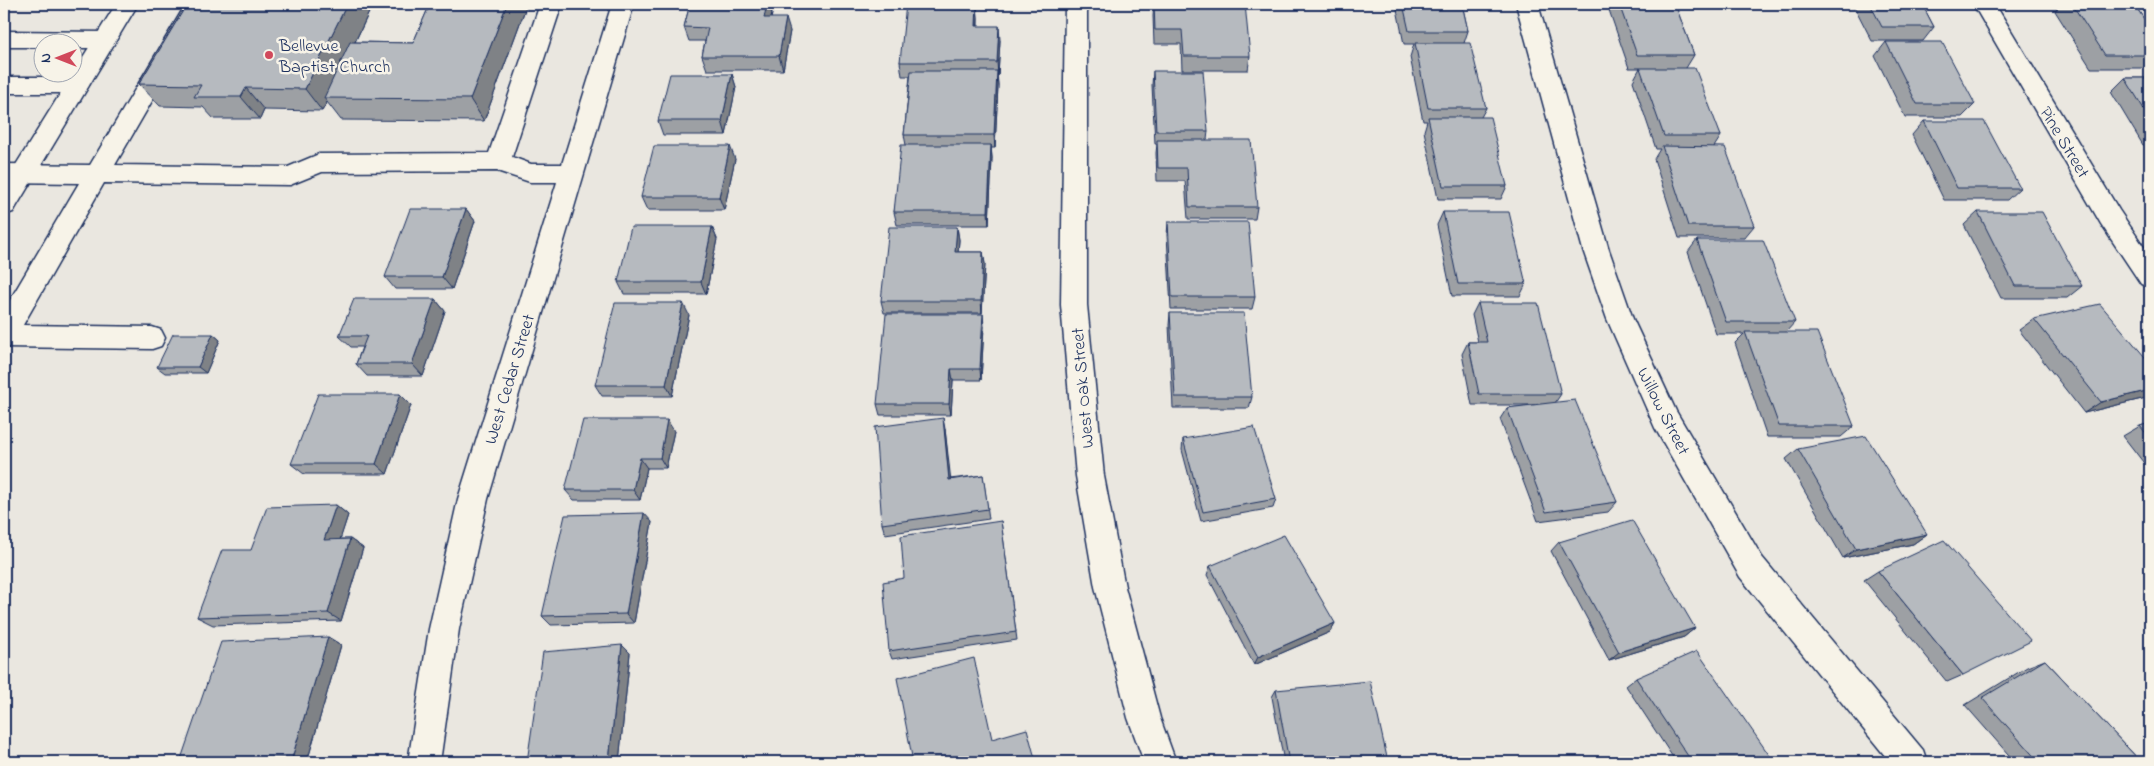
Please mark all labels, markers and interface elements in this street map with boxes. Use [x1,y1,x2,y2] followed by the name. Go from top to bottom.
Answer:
[32,32,82,82] north arrow
[278,34,390,81] place label: Bellevue Baptist Church
[263,49,275,61] marker: Bellevue Baptist Church
[36,53,57,63] text: N
[2032,102,2095,184] street label: Pine Street
[479,311,543,448] street label: West Cedar Street
[1066,326,1102,449] street label: West Oak Street
[1629,364,1695,460] street label: Willow Street

